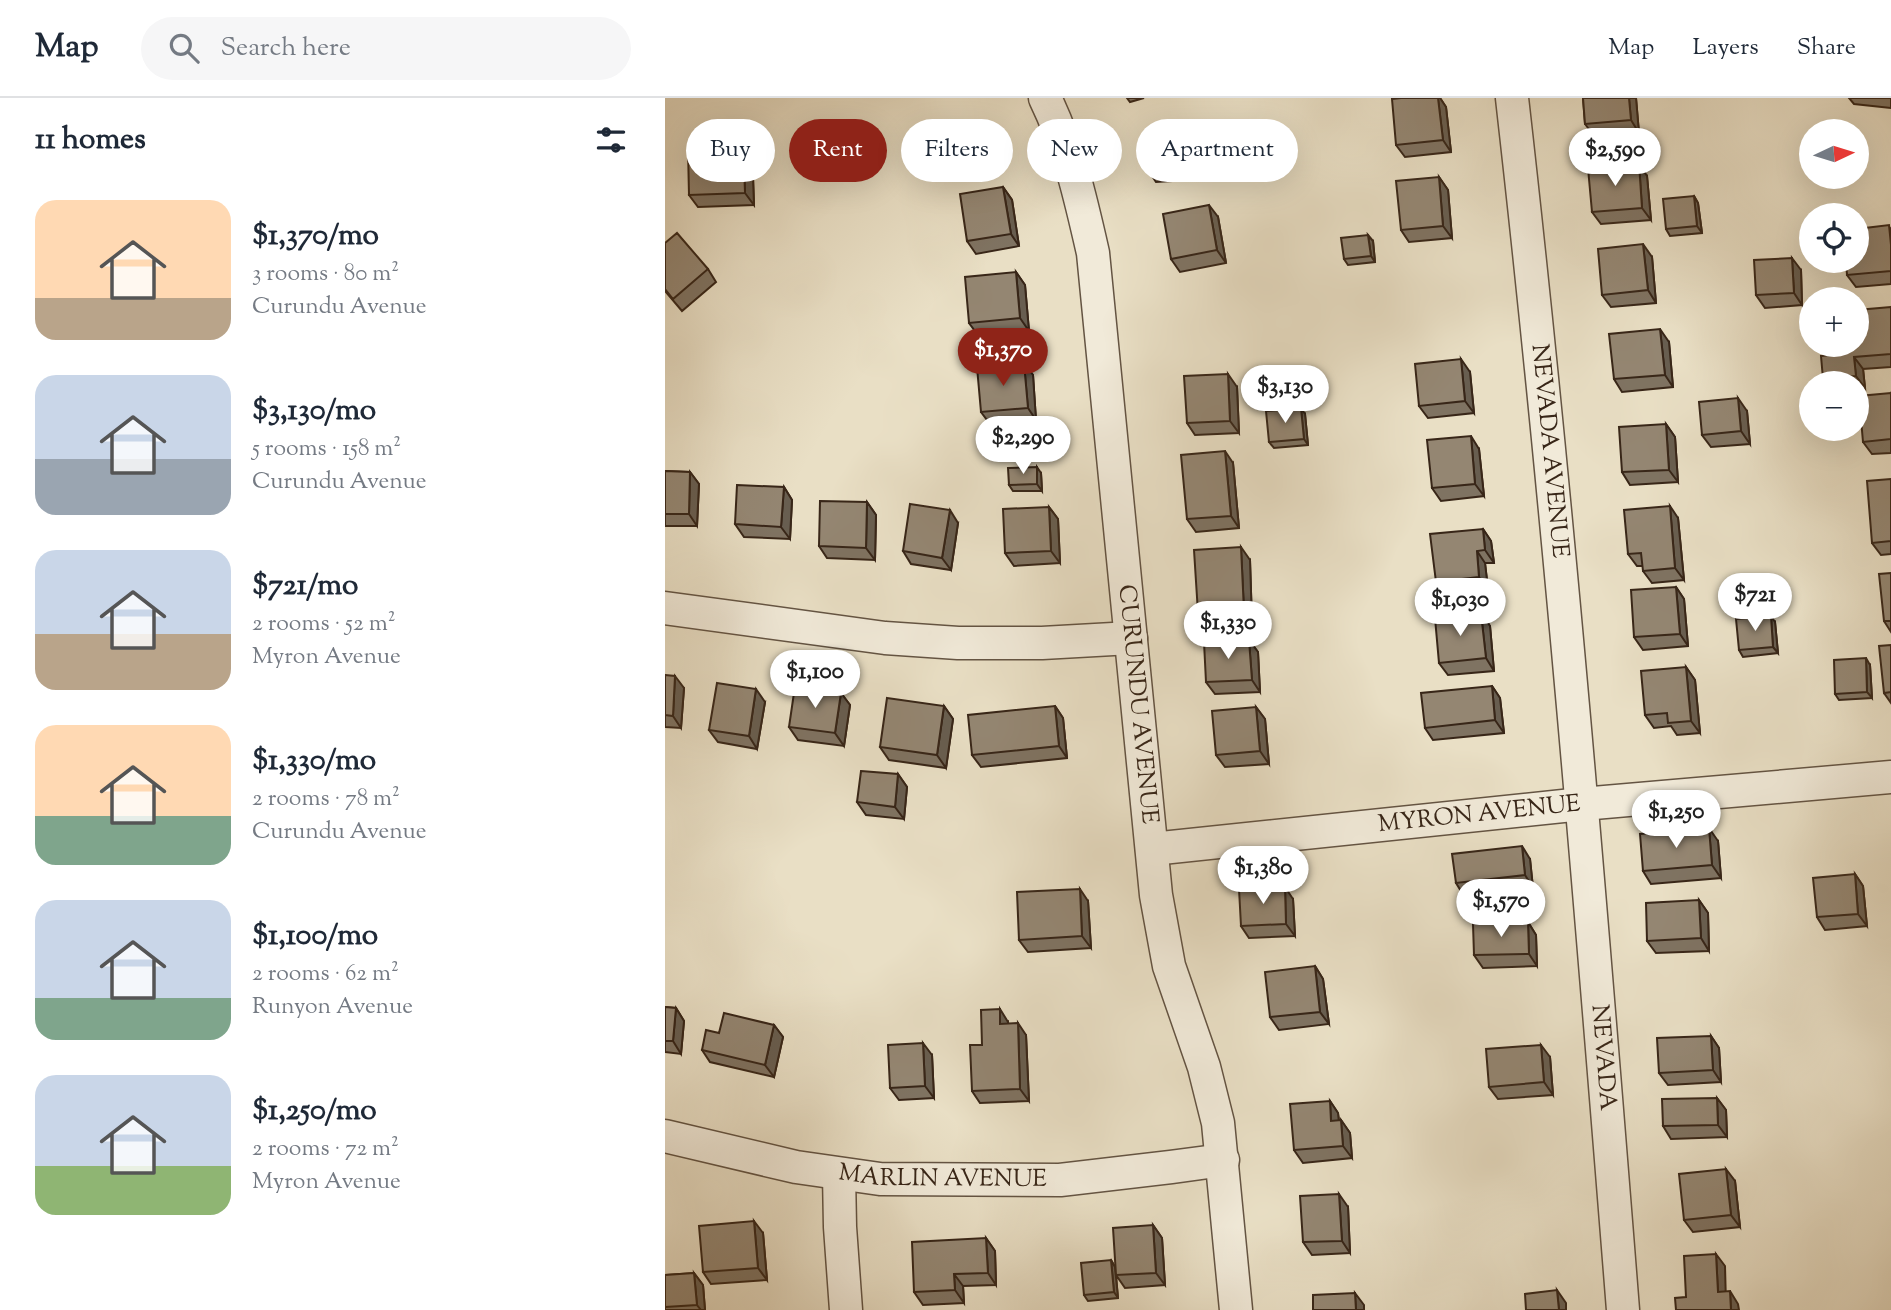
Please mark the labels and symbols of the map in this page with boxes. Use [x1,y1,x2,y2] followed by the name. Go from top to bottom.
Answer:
[1799,119,1869,189] north arrow
[1558,129,1672,188] pin: $2,590
[946,328,1060,388] pin: $1,370
[1522,342,1576,560] street label: NEVADA AVENUE
[1228,366,1342,425] pin: $3,130
[966,416,1080,476] pin: $2,290
[1714,574,1796,633] pin: $721
[1403,578,1517,638] pin: $1,030
[1109,583,1166,826] street label: CURUNDU AVENUE
[1171,602,1285,661] pin: $1,330
[758,650,872,710] pin: $1,100
[1376,787,1583,842] street label: MYRON AVENUE
[1619,790,1733,850] pin: $1,250
[1206,846,1320,906] pin: $1,380
[1444,880,1558,939] pin: $1,570
[1581,1003,1624,1113] street label: NEVADA
[836,1156,1047,1197] street label: MARLIN AVENUE

